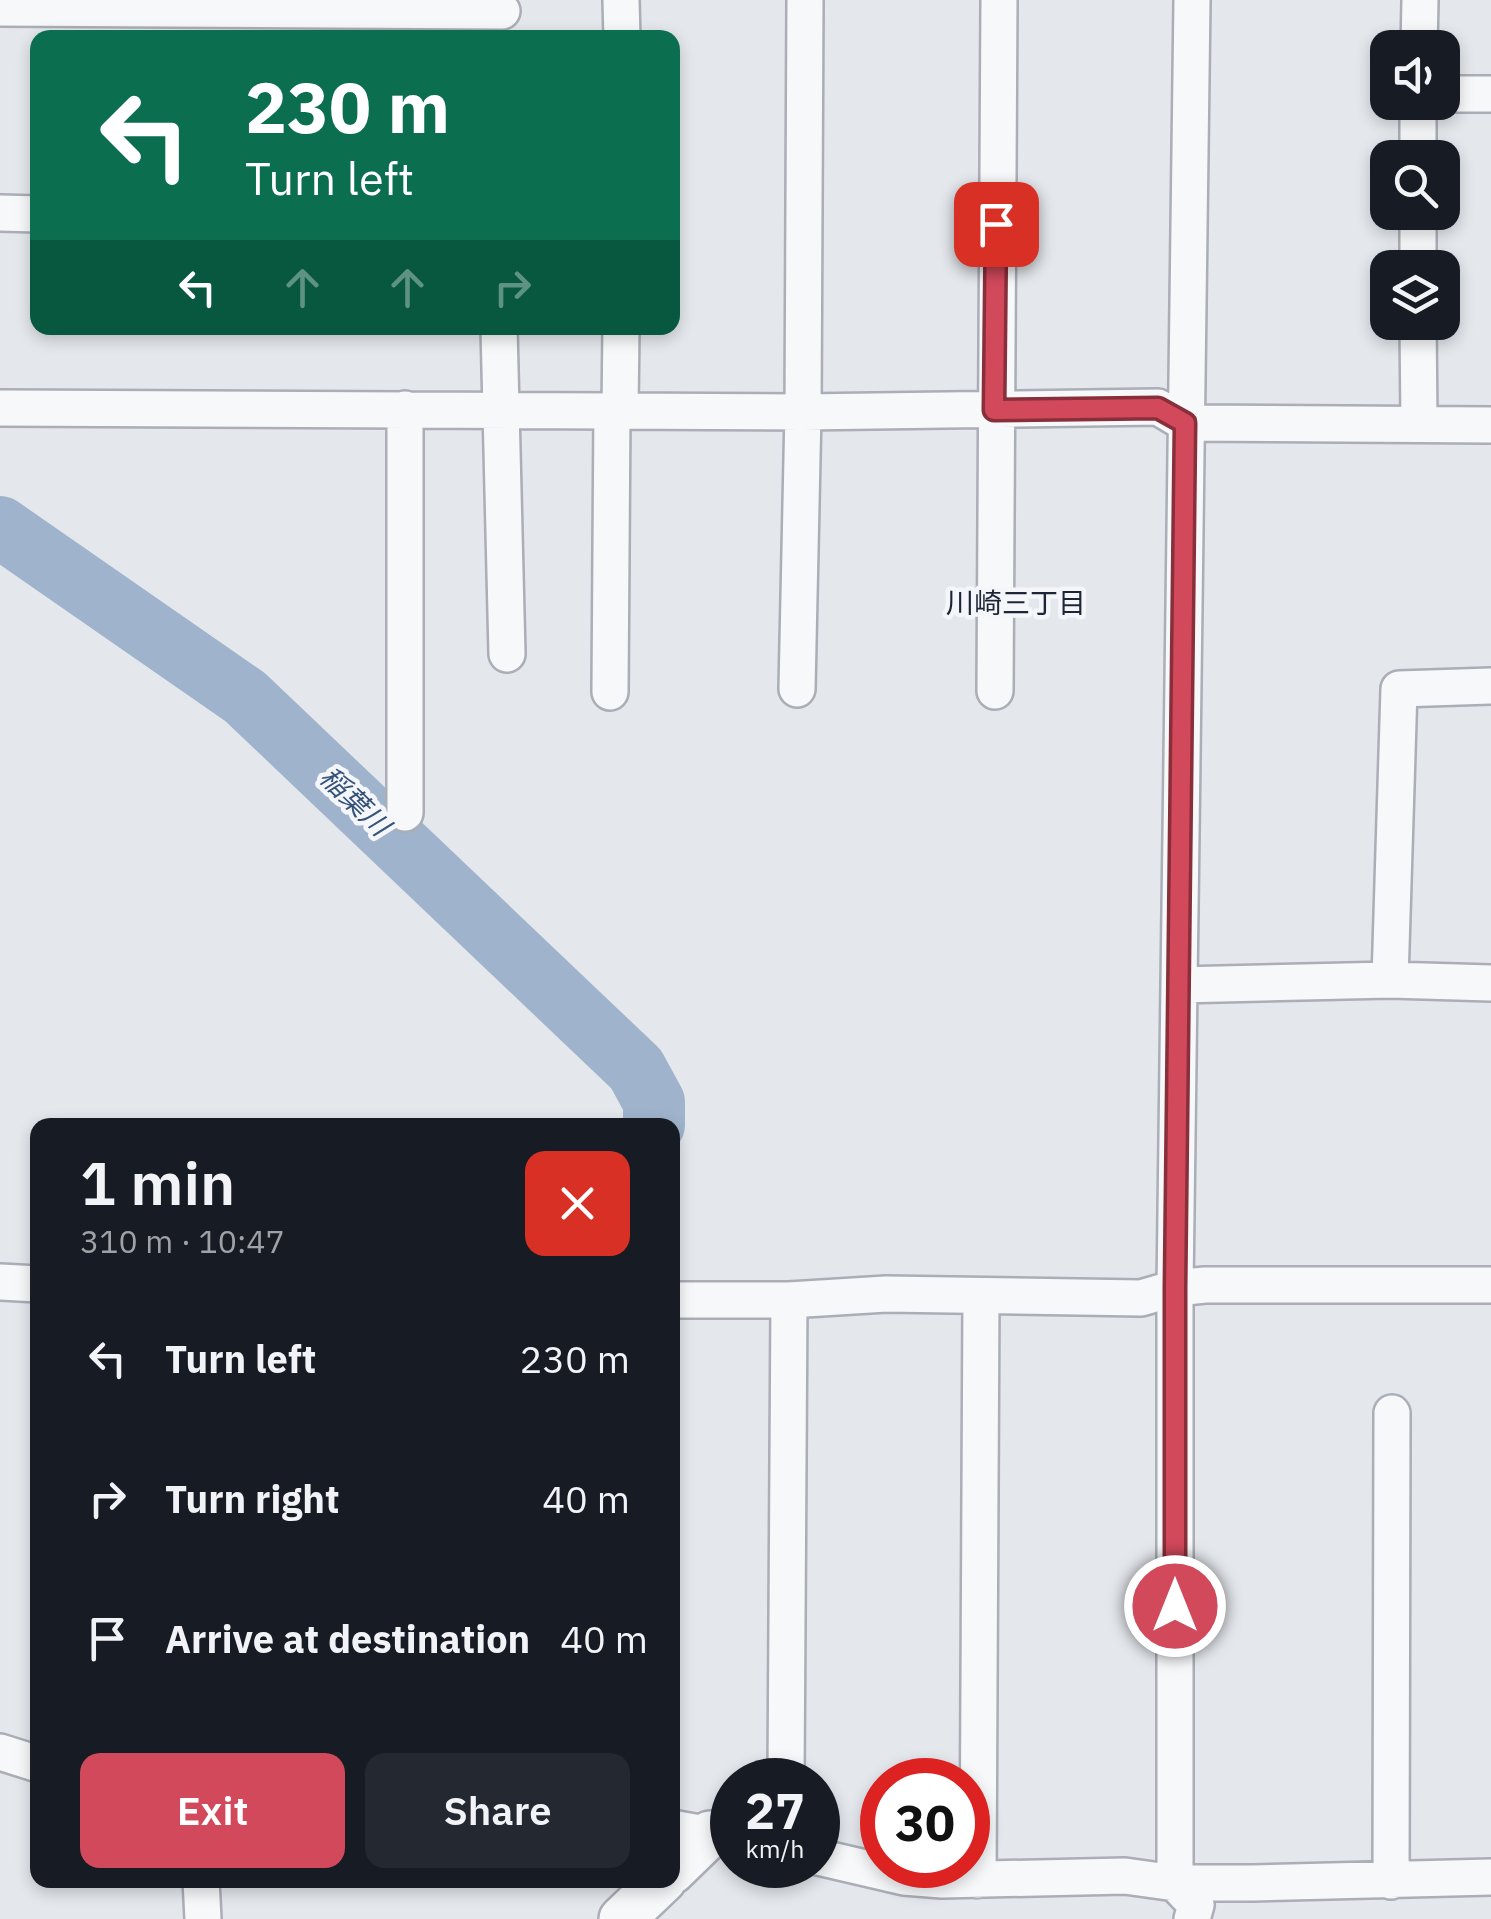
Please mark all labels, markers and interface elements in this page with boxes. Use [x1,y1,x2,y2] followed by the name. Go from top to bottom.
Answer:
[1370,30,1460,340] map controls
[1370,30,1460,120] button: sound
[245,61,450,152] text: 230 m
[80,70,210,200] icon: left
[1370,140,1460,230] button: search
[245,149,414,207] text: Turn left
[954,182,1039,267] pin
[969,197,1024,252] icon: arrive
[1370,250,1460,340] button: layers
[170,260,225,315] icon: left
[275,260,330,315] icon: ahead
[380,260,435,315] icon: ahead
[485,260,540,315] icon: right
[946,584,1086,621] district label: 川崎三丁目
[312,758,401,845] water label: 稲葉川
[80,1143,235,1222] text: 1 min
[525,1151,630,1256] button: close
[80,1220,285,1262] text: 310 m · 10:47
[80,1331,135,1386] icon: left
[165,1334,316,1383] text: Turn left
[519,1334,630,1383] text: 230 m
[80,1471,135,1526] icon: right
[165,1474,340,1523] text: Turn right
[542,1474,630,1523] text: 40 m
[1123,1554,1227,1658] position arrow
[80,1611,135,1666] icon: arrive
[165,1614,530,1663] text: Arrive at destination
[560,1614,648,1663] text: 40 m
[80,1753,345,1868] button: Exit
[365,1753,630,1868] button: Share
[860,1758,990,1888] speed limit sign: 30
[745,1778,805,1843] text: 27
[746,1832,804,1865] text: km/h

